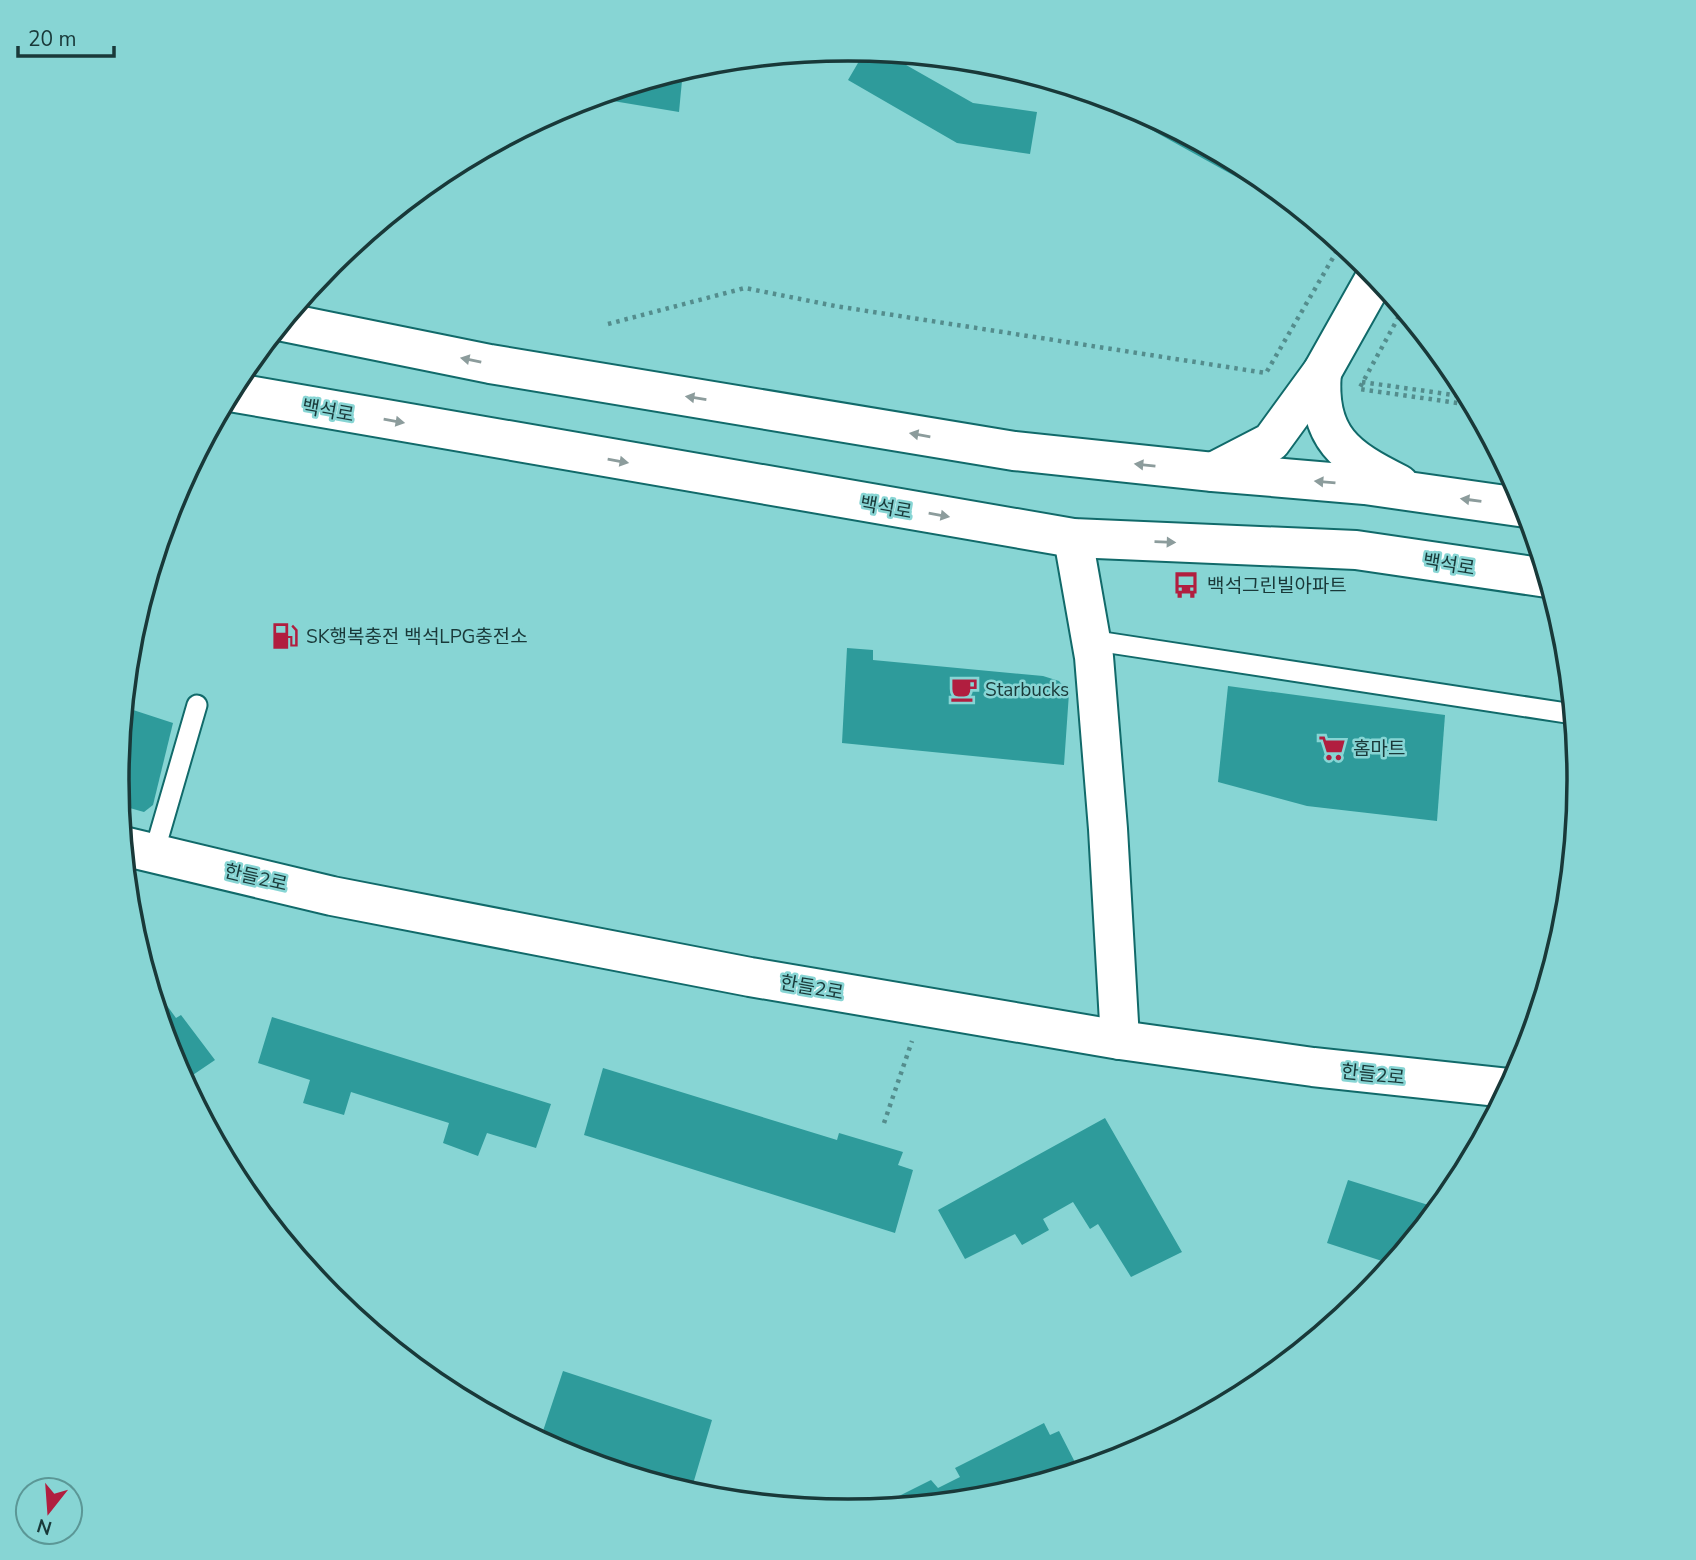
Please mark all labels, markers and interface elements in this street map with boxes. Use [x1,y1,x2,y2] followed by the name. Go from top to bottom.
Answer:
[18,14,114,58] scale bar
[28,25,77,53] text: 20 m
[460,355,482,366] one-way arrow
[684,392,706,403] one-way arrow
[300,394,356,428] street label: 백석로
[383,416,405,427] one-way arrow
[909,429,931,440] one-way arrow
[607,456,629,467] one-way arrow
[1134,459,1156,470] one-way arrow
[1314,476,1336,487] one-way arrow
[858,491,914,525] street label: 백석로
[1460,494,1482,505] one-way arrow
[928,510,950,521] one-way arrow
[1154,536,1176,547] one-way arrow
[1421,548,1477,582] street label: 백석로
[1171,570,1201,600] bus stop icon: 백석그린빌아파트
[1207,573,1347,599] place label: 백석그린빌아파트
[270,621,300,651] fuel station icon: SK행복충전 백석LPG충전소
[306,624,528,650] place label: SK행복충전 백석LPG충전소
[949,674,979,704] cafe icon: Starbucks
[985,677,1069,703] place label: Starbucks
[1317,733,1347,763] supermarket icon: 홈마트
[1353,736,1405,762] place label: 홈마트
[222,858,290,898] street label: 한들2로
[778,970,846,1006] street label: 한들2로
[1340,1059,1406,1091] street label: 한들2로
[14,1476,84,1546] north arrow
[34,1512,55,1541] text: N

